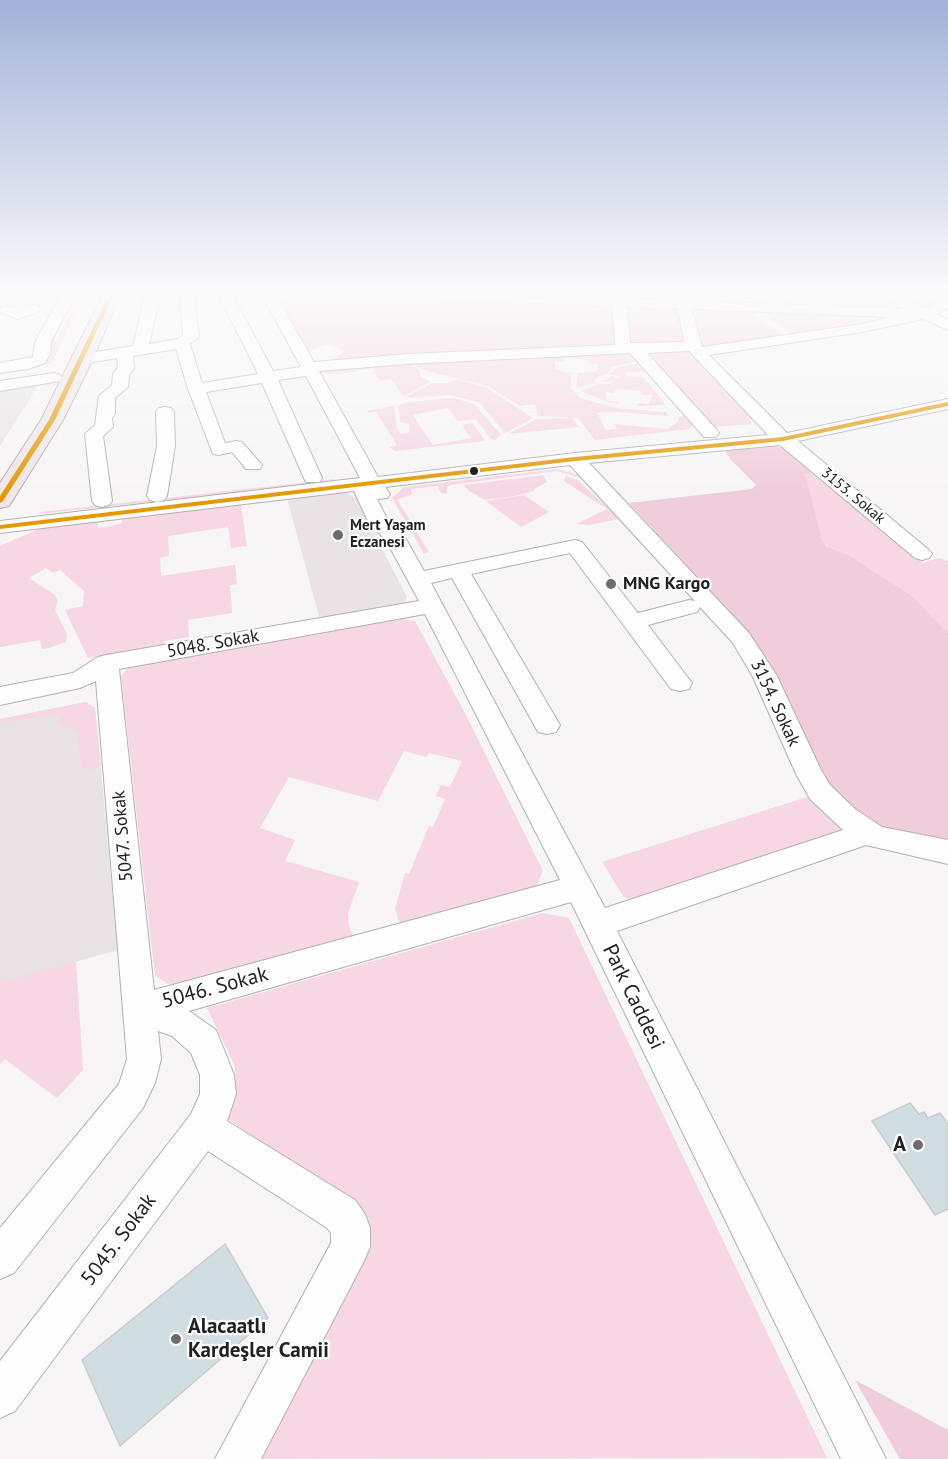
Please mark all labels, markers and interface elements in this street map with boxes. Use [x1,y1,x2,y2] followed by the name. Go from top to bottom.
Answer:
[817,464,889,528] street label: 3153. Sokak
[468,465,480,477] unlabelled marker
[350,517,425,552] place label: Mert Yaşam Eczanesi
[331,528,345,542] marker: Mert Yaşam Eczanesi
[623,573,710,595] place label: MNG Kargo
[604,577,618,591] marker: MNG Kargo
[165,625,261,663] street label: 5048. Sokak
[746,656,804,750] street label: 3154. Sokak
[108,790,138,882] street label: 5047. Sokak
[597,940,669,1054] street label: Park Caddesi
[159,962,271,1014] street label: 5046. Sokak
[893,1132,906,1158] place label: A
[911,1138,925,1152] marker: A
[76,1189,162,1291] street label: 5045. Sokak
[188,1314,329,1364] place label: Alacaatlı Kardeşler Camii
[169,1332,183,1346] marker: Alacaatlı Kardeşler Camii

